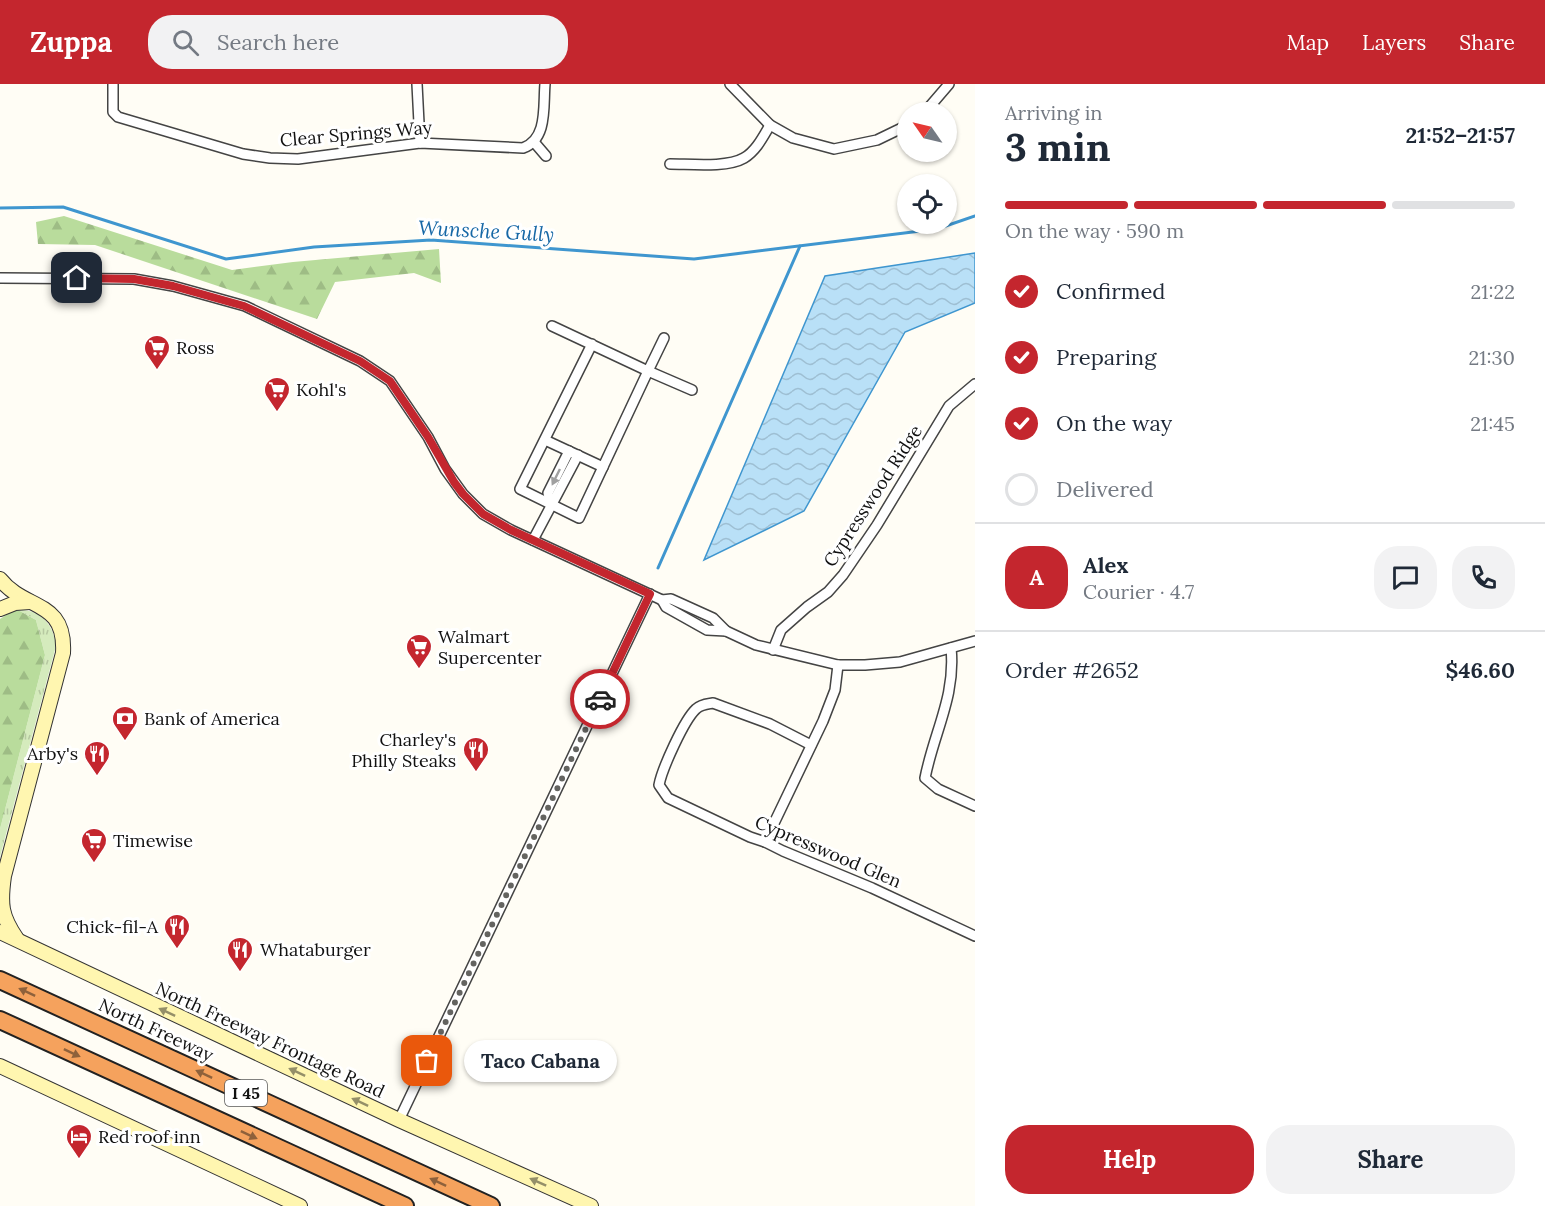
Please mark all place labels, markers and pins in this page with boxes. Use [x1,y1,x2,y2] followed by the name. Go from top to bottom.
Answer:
[51,252,102,303] pin
[142,333,172,371] supermarket icon: Ross
[176,336,214,359] place label: Ross
[262,375,292,413] supermarket icon: Kohl's
[296,378,346,401] place label: Kohl's
[438,625,542,669] place label: Walmart Supercenter
[404,632,434,670] supermarket icon: Walmart Supercenter
[110,704,140,742] bank icon: Bank of America
[144,707,280,730] place label: Bank of America
[351,728,456,772] place label: Charley's Philly Steaks
[461,735,491,773] restaurant icon: Charley's Philly Steaks
[82,739,112,777] restaurant icon: Arby's
[26,742,78,765] place label: Arby's
[79,826,109,864] supermarket icon: Timewise
[113,829,193,852] place label: Timewise
[162,912,192,950] restaurant icon: Chick-fil-A
[66,915,159,938] place label: Chick-fil-A
[225,935,255,973] restaurant icon: Whataburger
[260,938,371,961] place label: Whataburger
[401,1035,452,1086] pin
[463,1040,616,1082] callout: Taco Cabana
[64,1122,94,1160] hotel icon: Red roof inn
[98,1125,201,1148] place label: Red roof inn

